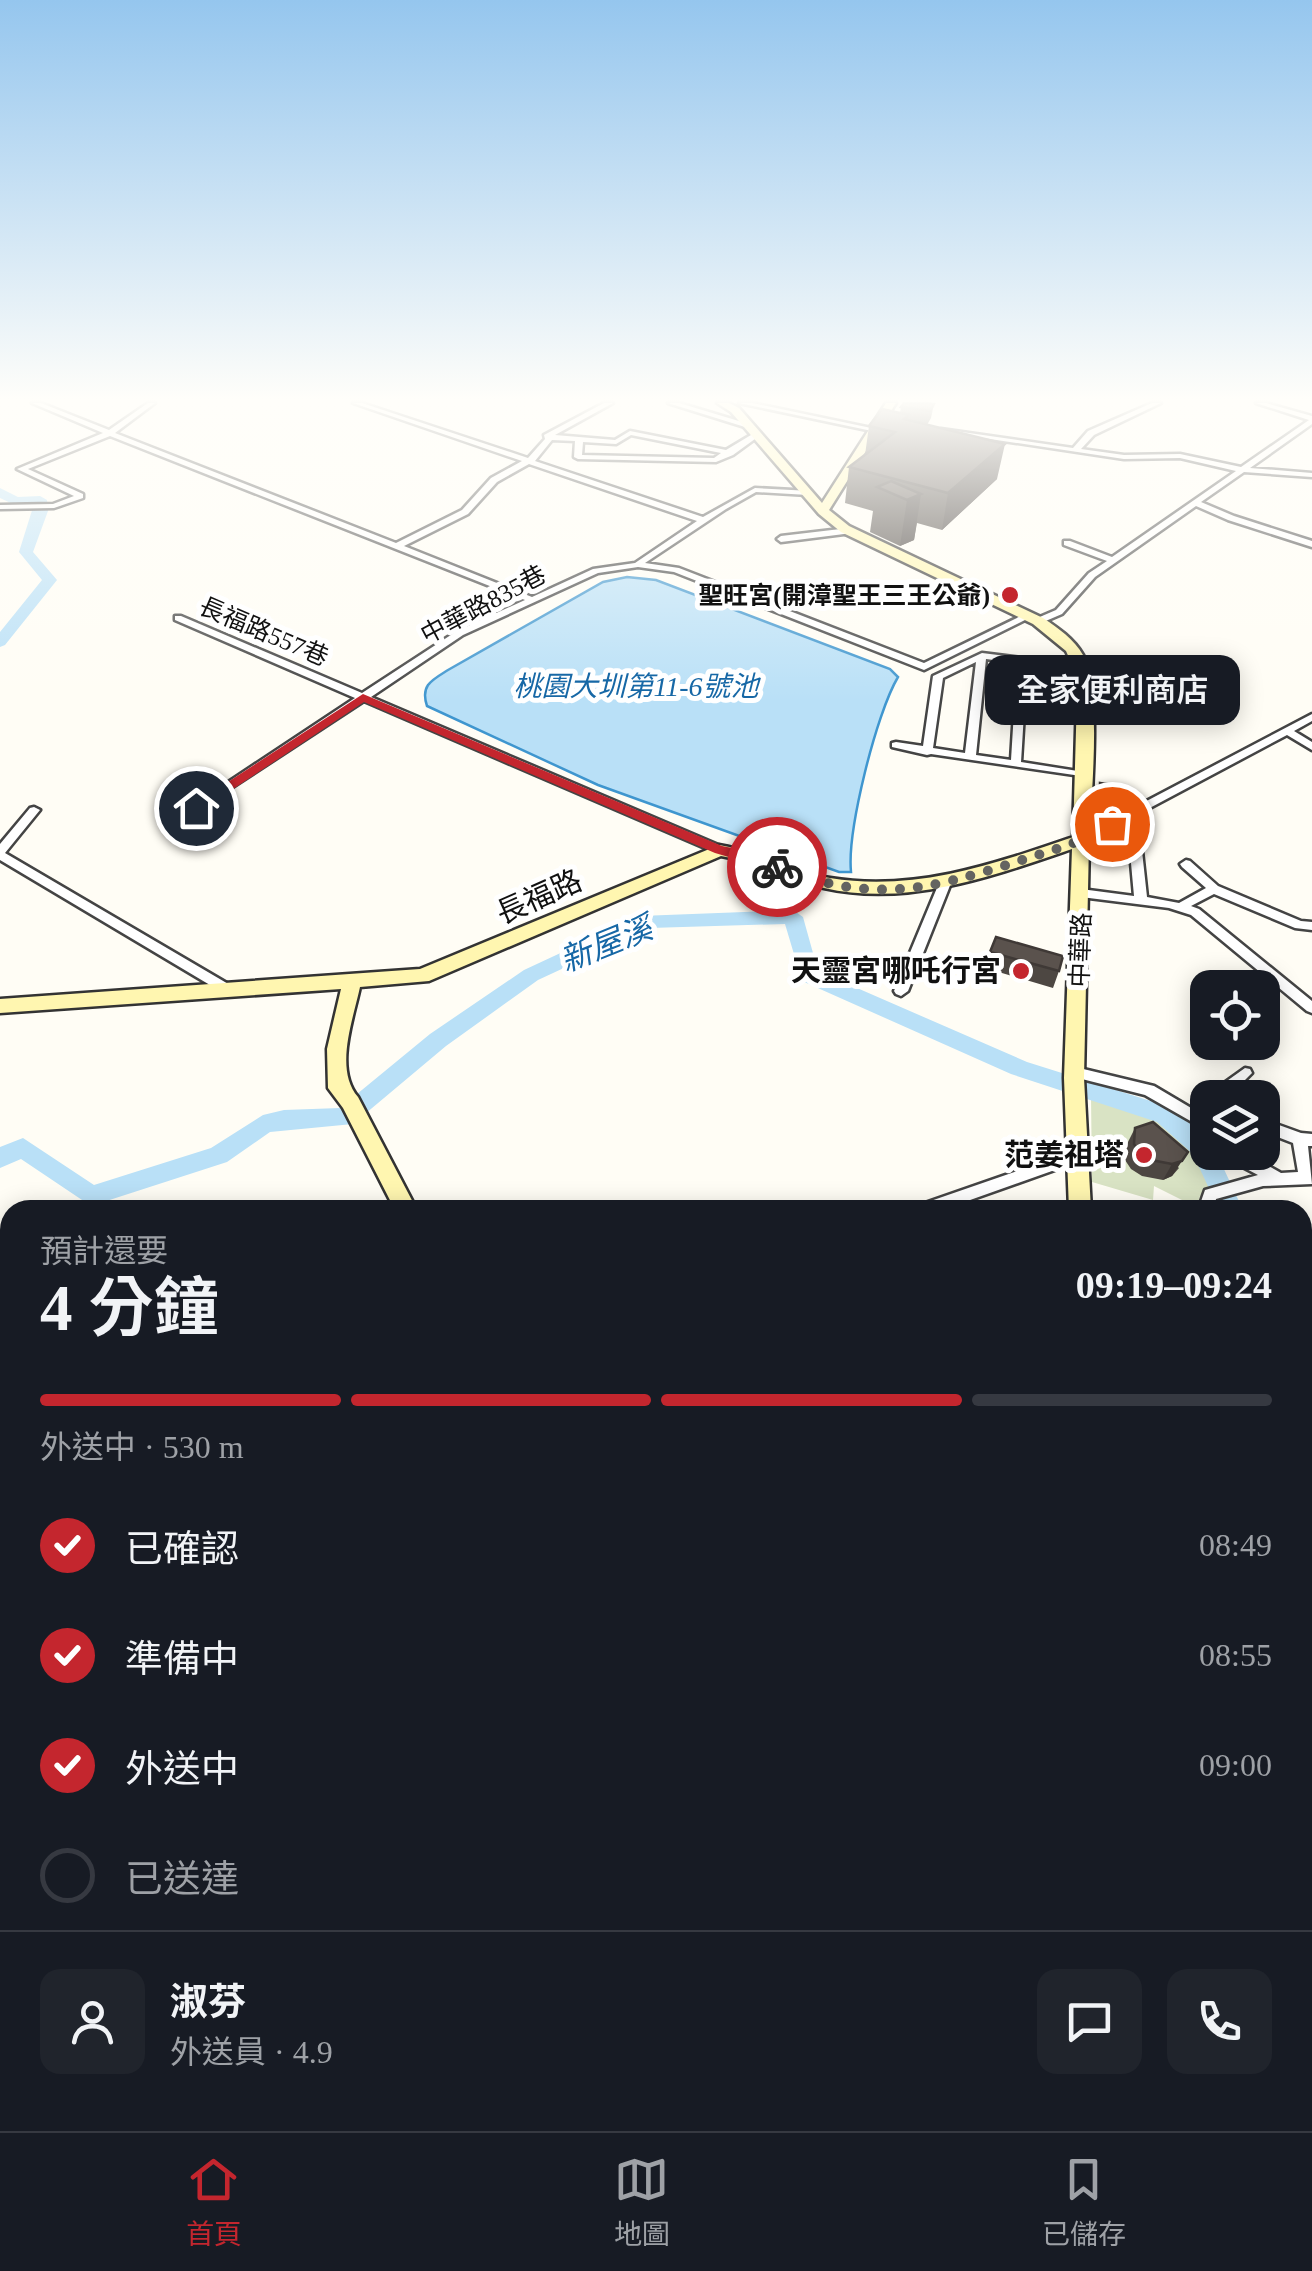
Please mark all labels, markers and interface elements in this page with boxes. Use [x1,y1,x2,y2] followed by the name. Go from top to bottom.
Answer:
[416,560,550,649] street label: 中華路835巷
[698,582,990,610] place label: 聖旺宮(開漳聖王三王公爺)
[999,584,1021,606] marker: 聖旺宮(開漳聖王三王公爺)
[195,592,332,671] street label: 長福路557巷
[984,654,1240,724] callout: 全家便利商店
[513,671,762,702] water label: 桃園大圳第11-6號池
[1016,672,1209,708] text: 全家便利商店
[154,766,239,851] pin
[169,781,224,836] icon: home
[1070,782,1155,867] pin
[1085,797,1140,852] icon: bag
[727,817,827,917] courier
[750,840,805,895] icon: bike
[491,863,587,930] street label: 長福路
[555,908,661,979] water label: 新屋溪
[1066,912,1095,988] street label: 中華路
[791,954,1001,987] place label: 天靈宮哪吒行宮
[1010,960,1032,982] marker: 天靈宮哪吒行宮
[1190,970,1280,1170] map controls
[1190,970,1280,1060] button: locate
[1190,1080,1280,1170] button: layers
[1004,1138,1124,1171] place label: 范姜祖塔
[1133,1144,1155,1166] marker: 范姜祖塔
[40,1233,168,1269] text: 預計還要
[1076,1264,1272,1306] text: 09:19–09:24
[40,1272,219,1344] text: 4 分鐘
[40,1429,244,1465] text: 外送中 · 530 m
[40,1518,95,1573] icon: check
[1199,1527,1272,1563] text: 08:49
[125,1528,239,1570] text: 已確認
[40,1628,95,1683] icon: check
[1199,1637,1272,1673] text: 08:55
[125,1638,239,1680] text: 準備中
[40,1738,95,1793] icon: check
[1199,1747,1272,1783] text: 09:00
[125,1748,239,1790] text: 外送中
[125,1858,239,1900] text: 已送達
[40,1969,145,2074] button: person
[1037,1969,1142,2074] button: chat
[1167,1969,1272,2074] button: phone
[170,1981,246,2023] text: 淑芬
[170,2034,333,2070] text: 外送員 · 4.9
[186,2152,242,2252] tab: 首頁
[614,2152,670,2252] tab: 地圖
[1042,2152,1126,2252] tab: 已儲存

